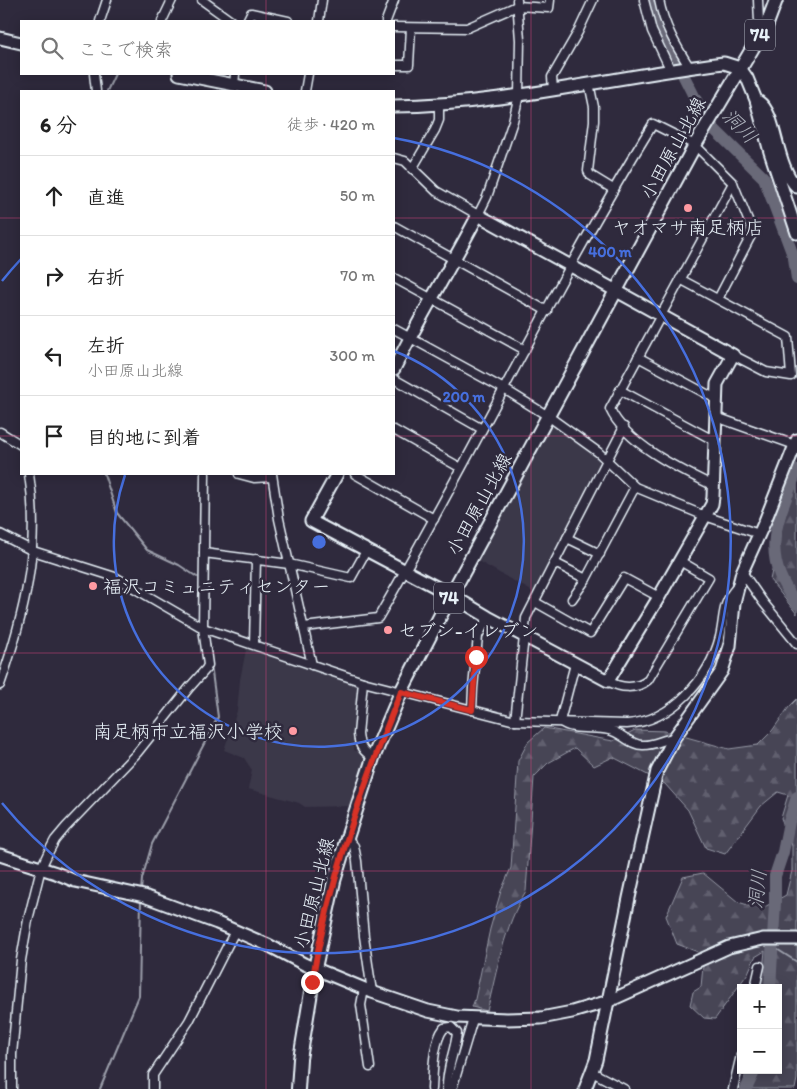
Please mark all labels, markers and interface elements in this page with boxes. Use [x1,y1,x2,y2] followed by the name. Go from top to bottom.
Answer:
[20,20,395,75] search box
[745,20,775,50] road number: 74
[38,34,66,62] icon: search
[78,38,173,61] text: ここで検索
[635,93,711,203] street label: 小田原山北線
[717,103,763,149] water label: 洞川
[40,112,77,137] text: 6 分
[287,115,375,134] text: 徒歩 · 420 m
[40,182,68,210] icon: ahead
[87,186,125,209] text: 直進
[340,186,375,205] text: 50 m
[682,202,694,214] marker: ヤオマサ南足柄店
[612,216,764,239] place label: ヤオマサ南足柄店
[588,243,632,261] text: 400 m
[40,262,68,290] icon: right
[87,266,125,289] text: 右折
[340,266,375,285] text: 70 m
[87,334,125,357] text: 左折
[40,342,68,370] icon: left
[330,346,375,365] text: 300 m
[87,361,183,380] text: 小田原山北線
[443,388,486,406] text: 200 m
[40,422,68,450] icon: arrive
[87,426,201,449] text: 目的地に到着
[441,449,517,559] street label: 小田原山北線
[310,533,328,551] centre of rings
[103,575,330,598] place label: 福沢コミュニティセンター
[87,580,99,592] marker: 福沢コミュニティセンター
[434,582,464,614] road number: 74
[398,619,539,642] place label: セブン-イレブン
[382,624,394,636] marker: セブン-イレブン
[465,646,488,669] route start
[93,720,283,743] place label: 南足柄市立福沢小学校
[287,725,299,737] marker: 南足柄市立福沢小学校
[289,835,339,951] street label: 小田原山北線
[743,868,771,910] water label: 洞川
[301,971,324,994] route end
[737,984,782,1074] map controls
[737,984,782,1029] button: +
[737,1029,782,1074] button: −

